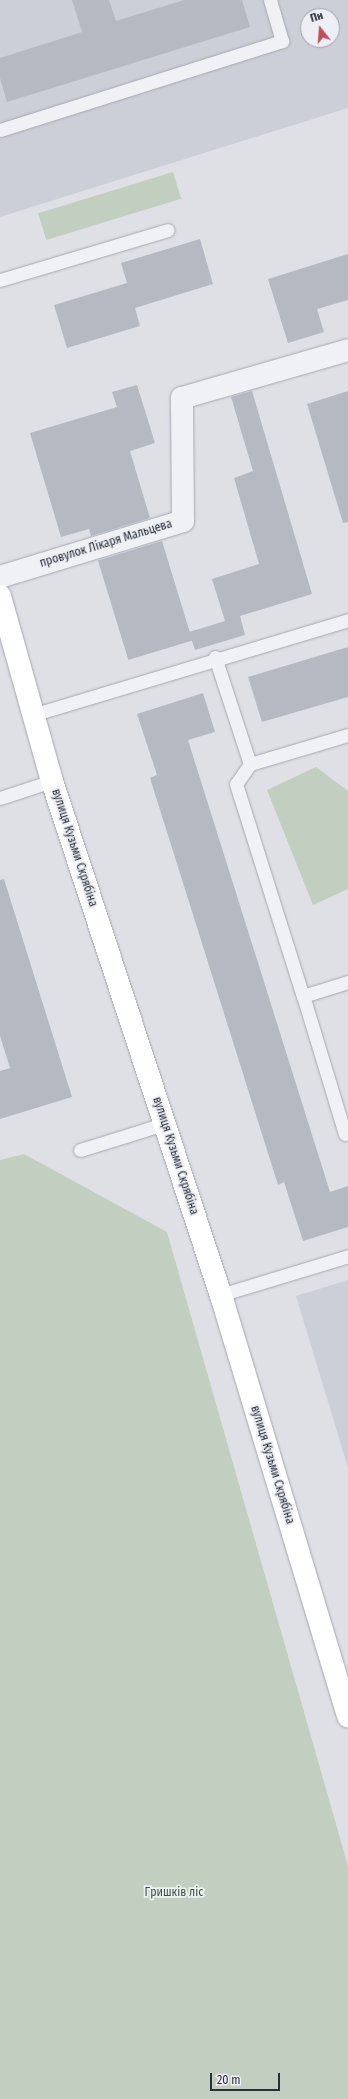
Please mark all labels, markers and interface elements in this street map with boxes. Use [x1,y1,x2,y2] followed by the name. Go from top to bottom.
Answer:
[300,8,340,48] north arrow
[309,9,324,25] text: Пн
[38,517,174,571] street label: провулок Лікаря Мальцева
[48,787,100,909] street label: вулиця Кузьми Скрябіна
[149,1095,201,1217] street label: вулиця Кузьми Скрябіна
[247,1404,297,1526] street label: вулиця Кузьми Скрябіна
[145,1886,203,1900] park label: Гришків ліс
[212,2065,282,2091] scale bar
[217,2073,241,2087] text: 20 m

